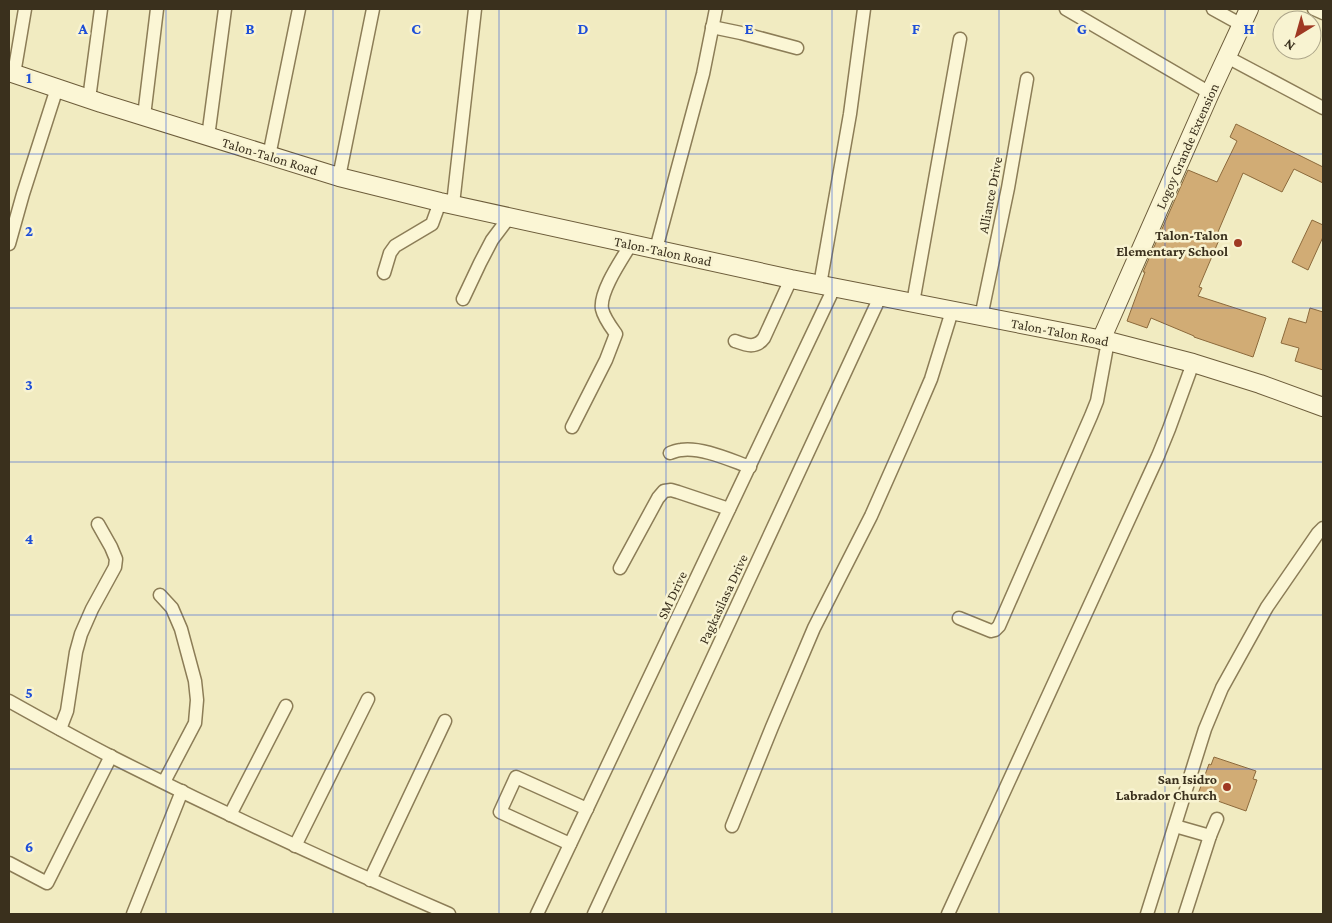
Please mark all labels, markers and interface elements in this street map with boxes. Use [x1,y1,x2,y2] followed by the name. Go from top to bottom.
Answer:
[1272,10,1322,60] north arrow
[77,20,88,37] text: A
[245,20,255,37] text: B
[411,20,421,37] text: C
[577,20,589,37] text: D
[744,20,754,37] text: E
[912,20,921,37] text: F
[1077,20,1087,37] text: G
[1244,20,1255,37] text: H
[1280,36,1298,55] text: N
[26,69,32,86] text: 1
[1152,80,1222,211] street label: Logoy Grande Extension
[220,134,320,178] street label: Talon-Talon Road
[975,155,1005,235] street label: Alliance Drive
[25,222,33,239] text: 2
[1116,227,1228,259] place label: Talon-Talon Elementary School
[613,233,714,269] street label: Talon-Talon Road
[1232,237,1244,249] marker: Talon-Talon Elementary School
[1010,315,1111,349] street label: Talon-Talon Road
[25,376,33,393] text: 3
[25,530,34,547] text: 4
[695,551,751,647] street label: Pagkasilasa Drive
[654,568,690,622] street label: SM Drive
[25,684,33,701] text: 5
[1116,771,1217,803] place label: San Isidro Labrador Church
[1221,781,1233,793] marker: San Isidro Labrador Church
[25,838,33,855] text: 6

